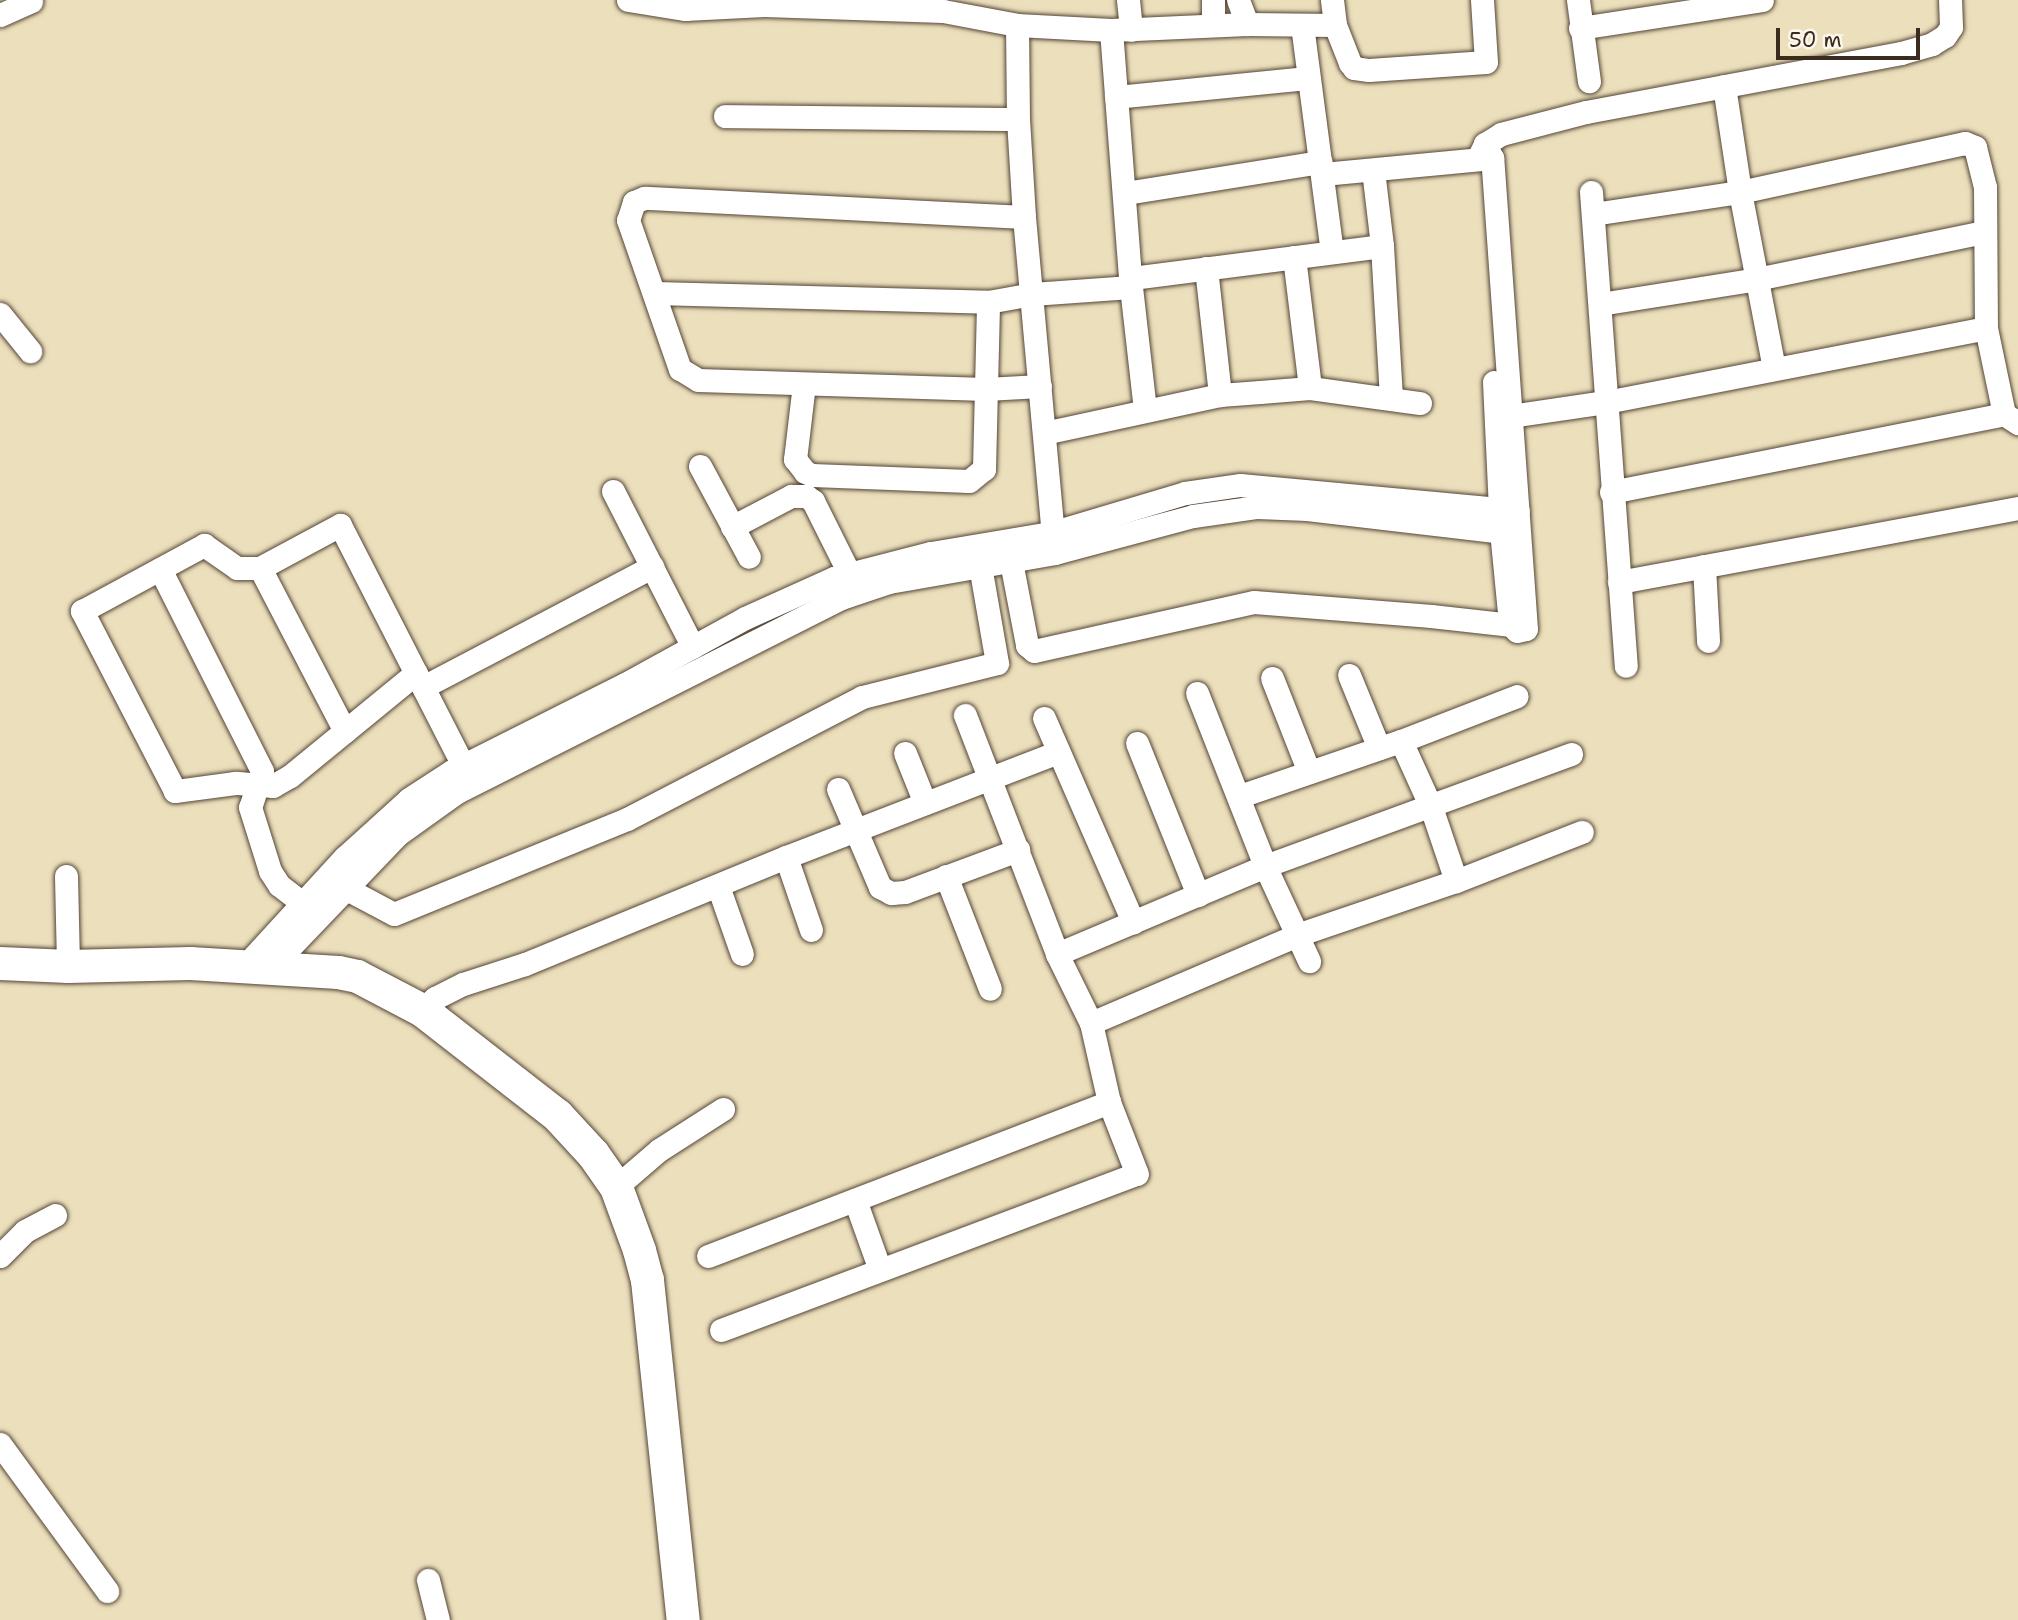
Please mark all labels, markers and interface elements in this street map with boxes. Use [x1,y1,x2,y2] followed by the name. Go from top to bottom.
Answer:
[1780,14,1924,58] scale bar
[1789,26,1842,54] text: 50 m

